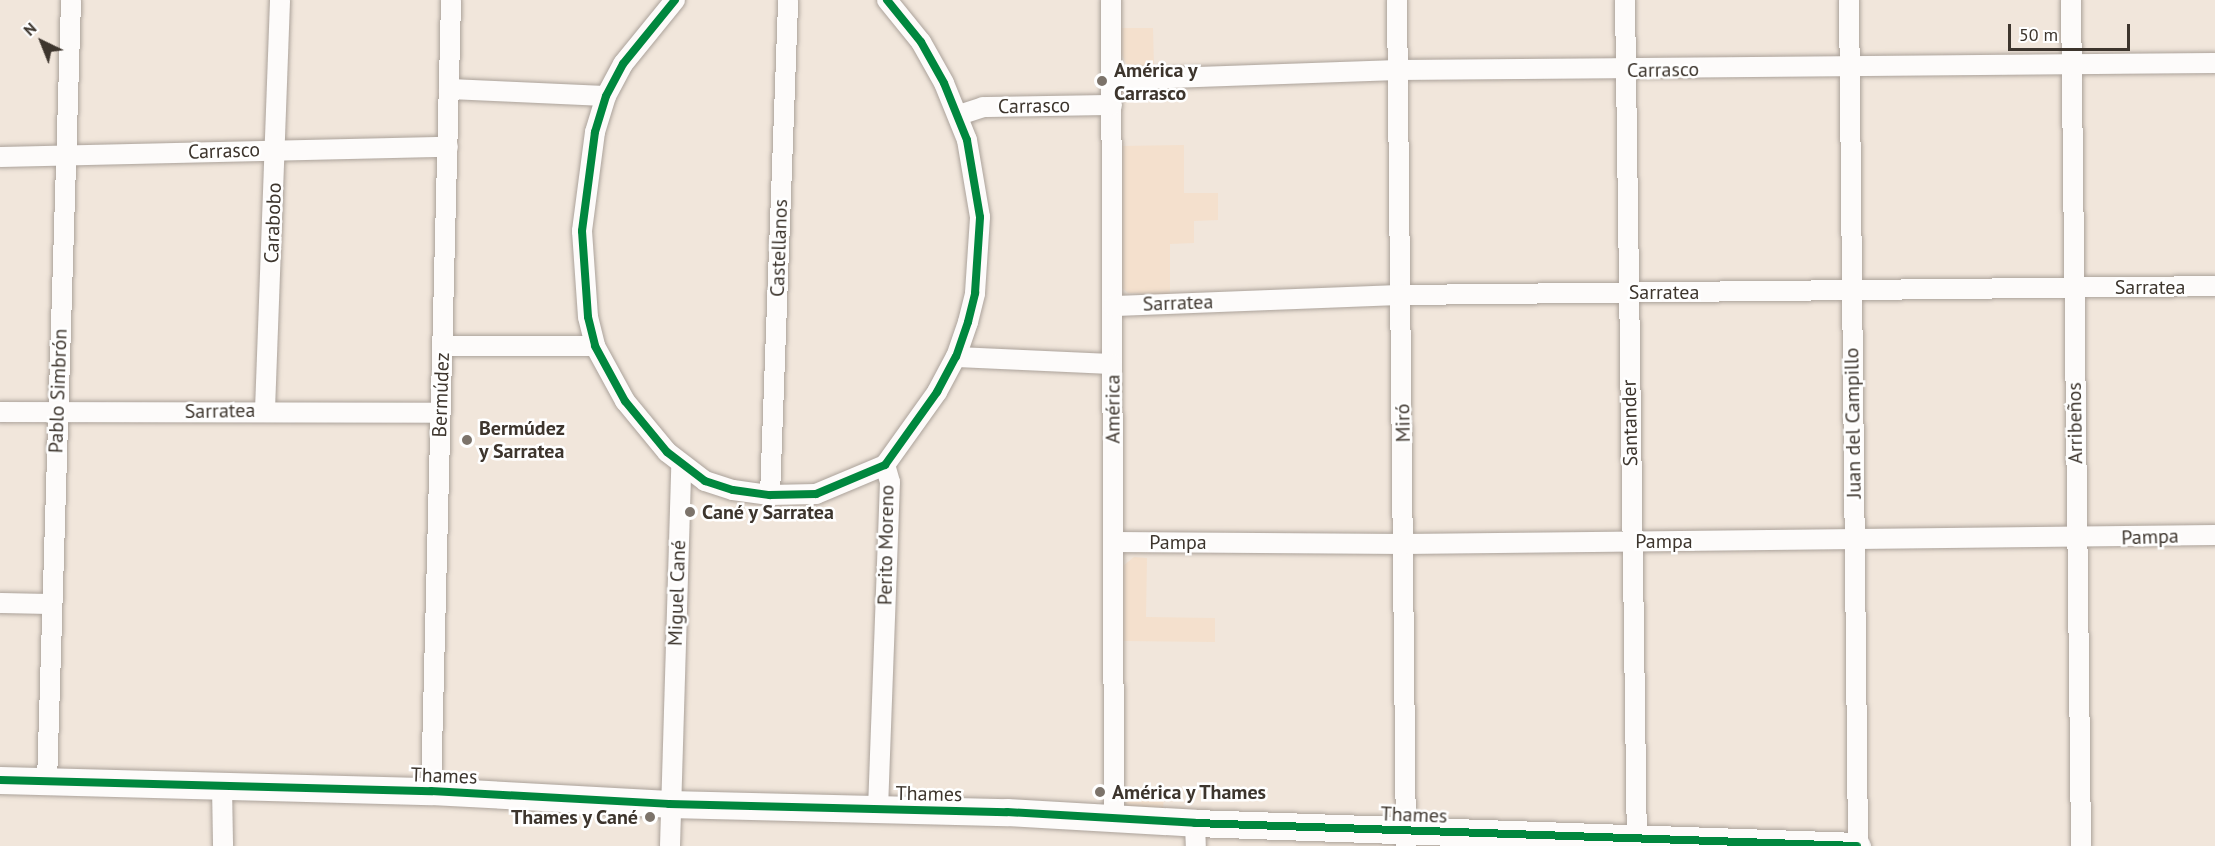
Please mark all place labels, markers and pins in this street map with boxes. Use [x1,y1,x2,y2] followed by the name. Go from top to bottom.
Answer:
[1114,58,1198,105] place label: América y Carrasco
[1095,74,1109,88] marker: América y Carrasco
[479,416,565,463] place label: Bermúdez y Sarratea
[460,433,474,447] marker: Bermúdez y Sarratea
[702,500,835,524] place label: Cané y Sarratea
[683,505,697,519] marker: Cané y Sarratea
[1112,780,1268,804] place label: América y Thames
[1093,785,1107,799] marker: América y Thames
[510,805,638,829] place label: Thames y Cané
[643,810,657,824] marker: Thames y Cané

